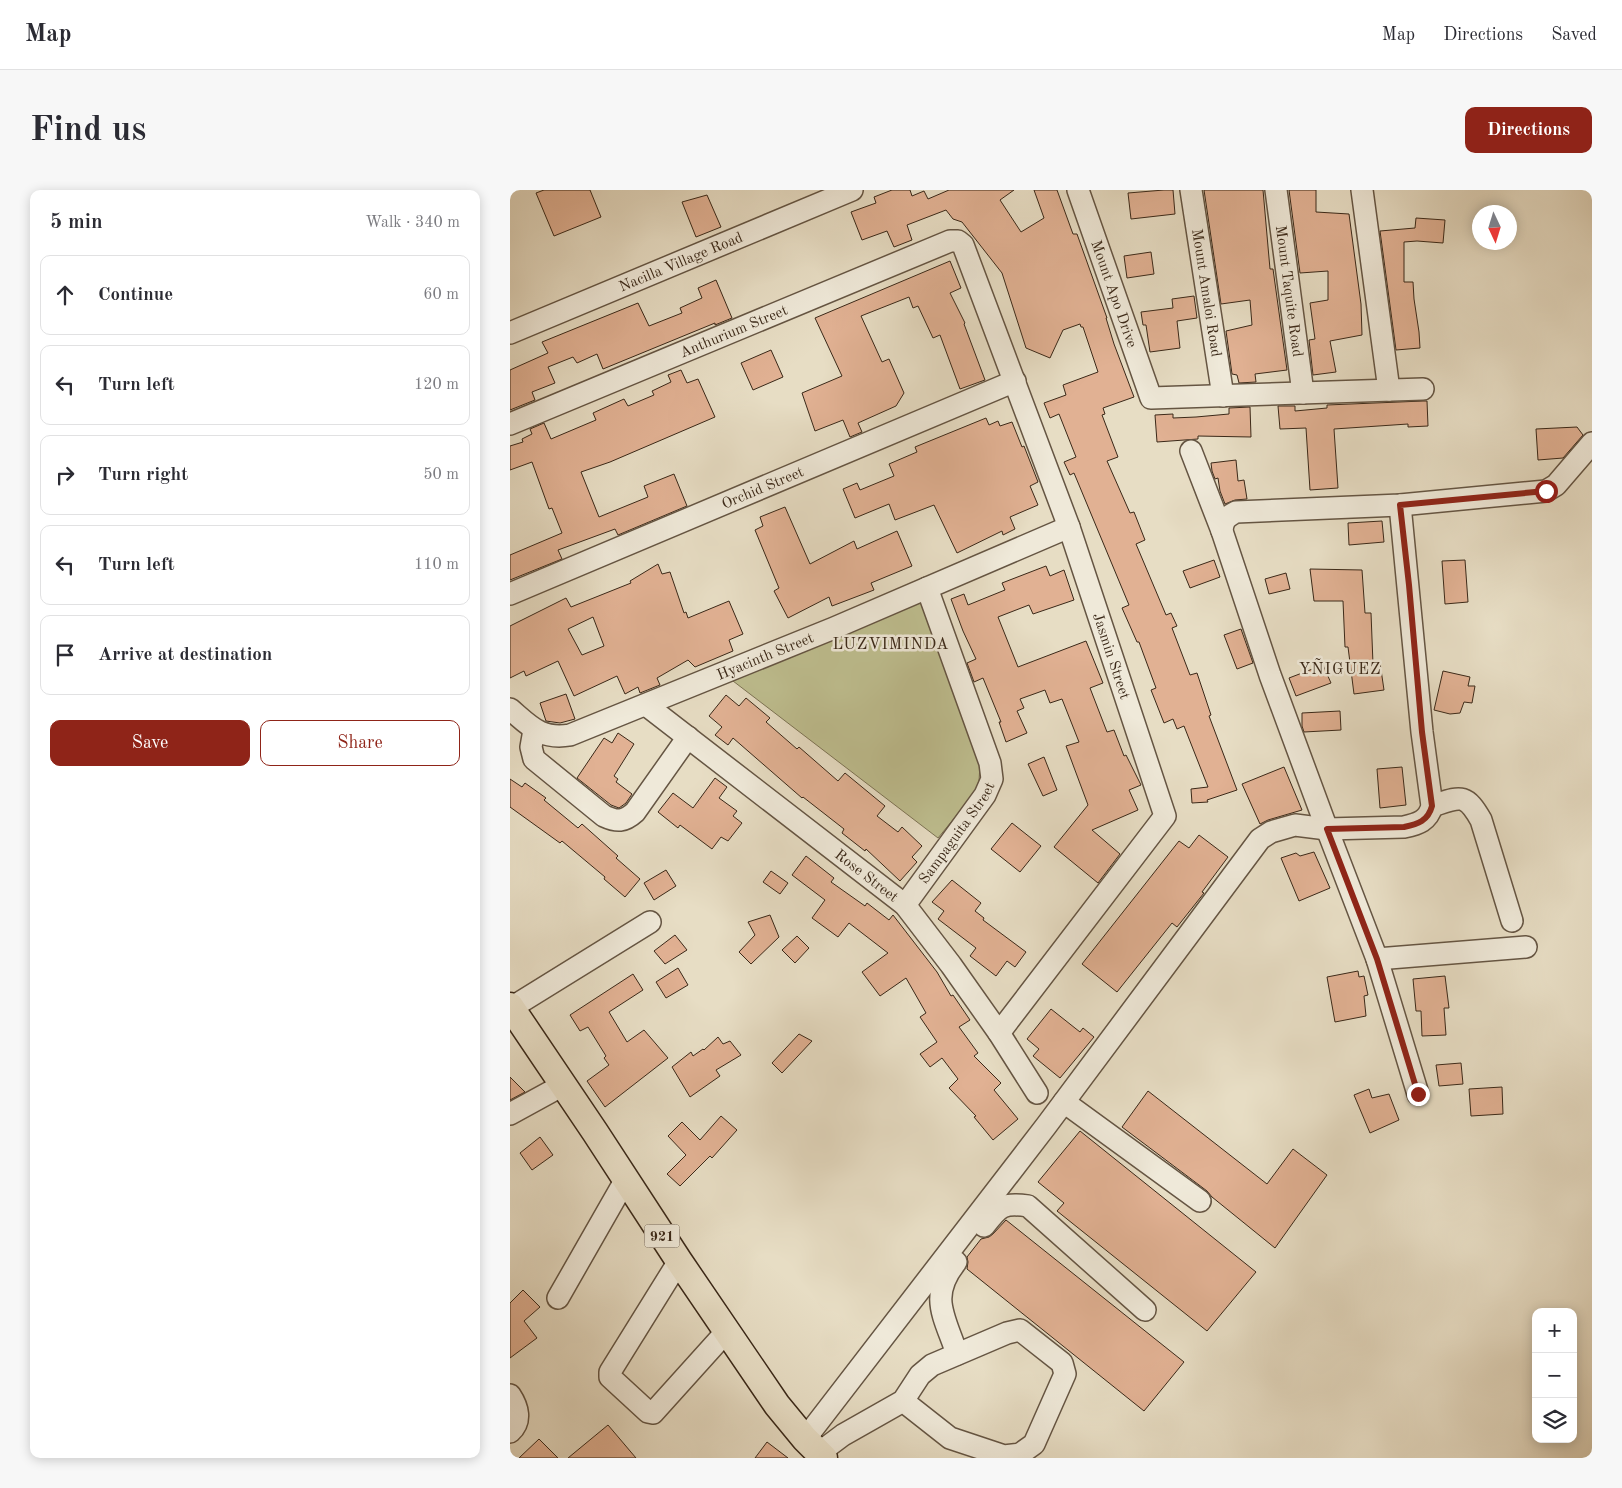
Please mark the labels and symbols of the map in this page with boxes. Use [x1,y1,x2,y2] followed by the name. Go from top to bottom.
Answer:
[1472,205,1517,250] north arrow
[1272,225,1304,358] street label: Mount Taquite Road
[1188,228,1223,358] street label: Mount Amaloi Road
[617,230,745,296] street label: Nacilla Village Road
[1087,239,1139,350] street label: Mount Apo Drive
[678,303,790,361] street label: Anthurium Street
[720,465,806,513] street label: Orchid Street
[1535,480,1558,503] route start
[1089,611,1132,701] street label: Jasmin Street
[715,631,816,684] street label: Hyacinth Street
[832,637,950,653] district label: LUZVIMINDA
[1299,657,1381,678] district label: YÑIGUEZ
[917,780,999,887] street label: Sampaguita Street
[831,848,900,906] street label: Rose Street
[1407,1083,1430,1106] route end
[644,1224,680,1248] road number: 921

